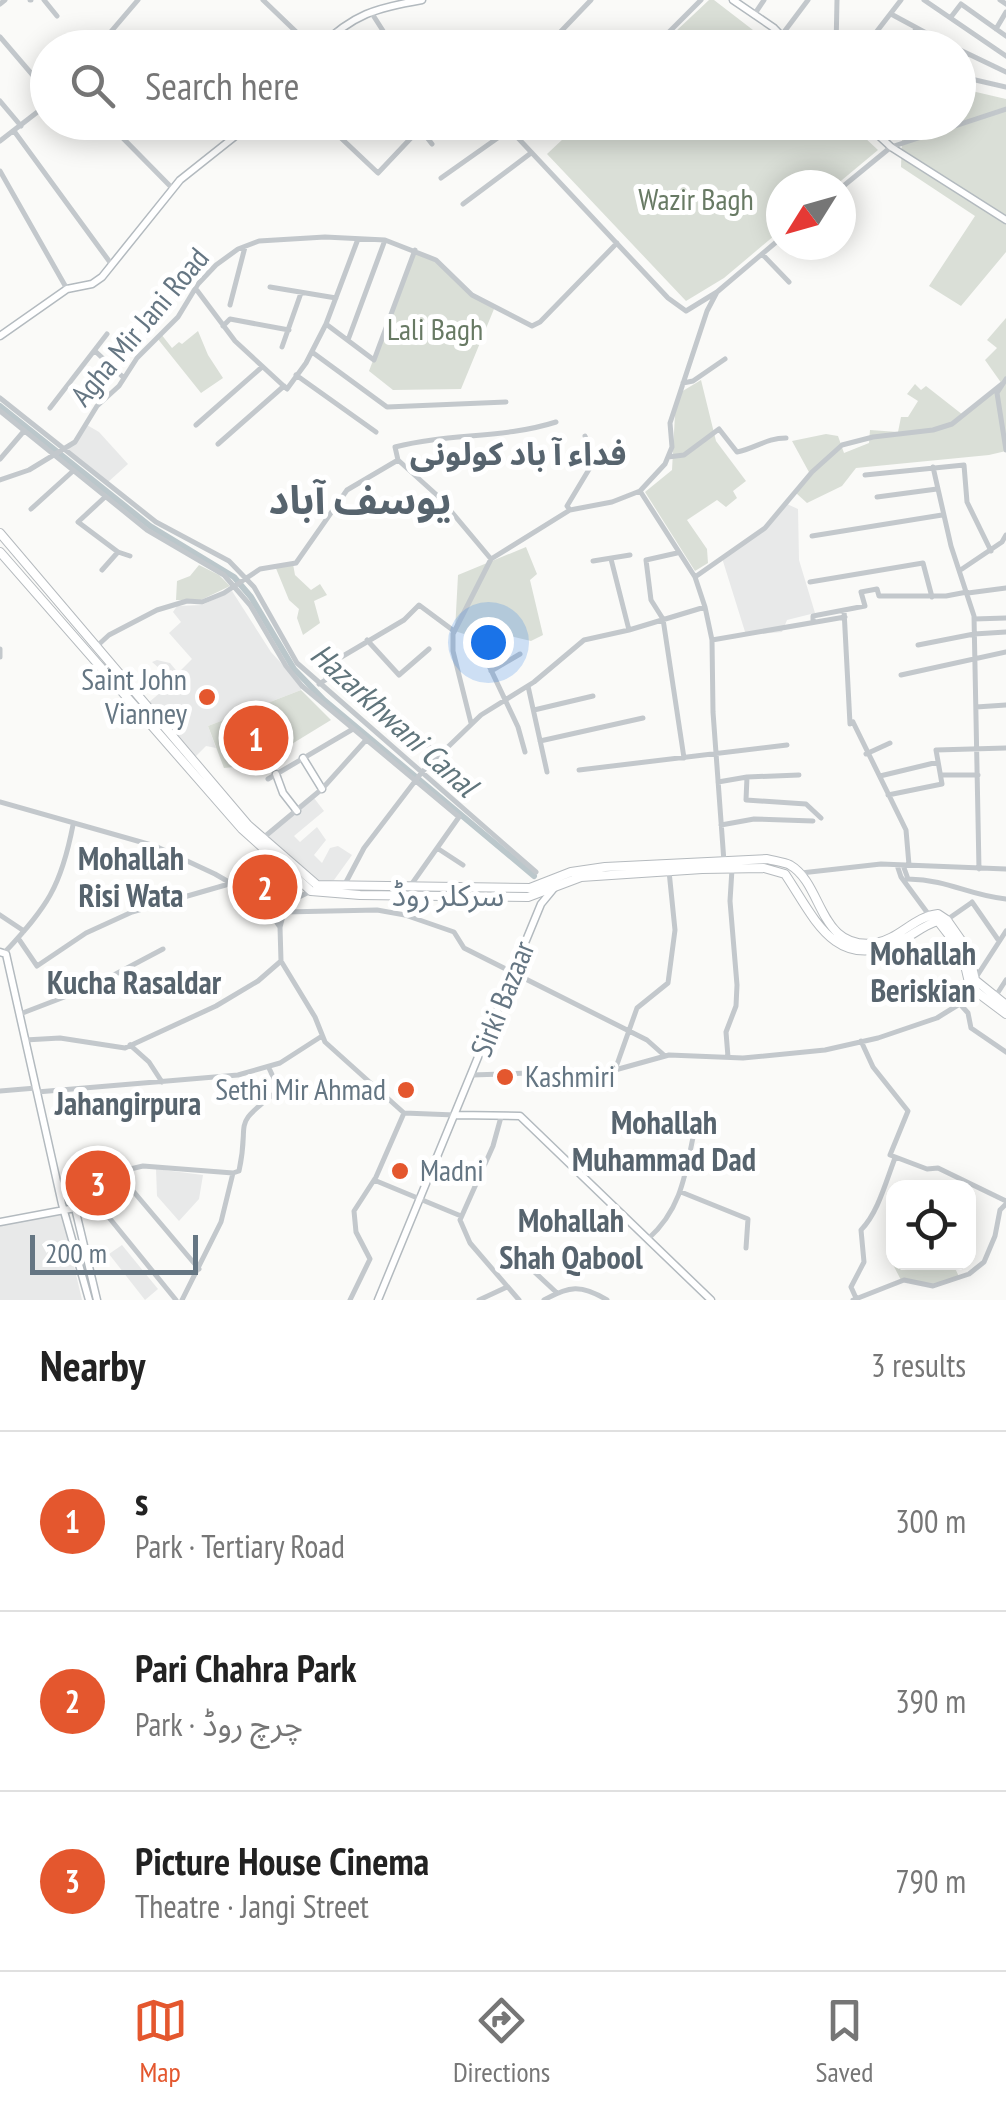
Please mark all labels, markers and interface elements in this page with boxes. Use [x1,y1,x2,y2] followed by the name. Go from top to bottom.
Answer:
[30,30,976,140] search box
[65,58,120,113] icon: search
[145,61,299,110] text: Search here
[766,170,856,260] north arrow
[638,179,754,218] park label: Wazir Bagh
[61,239,216,413] street label: Agha Mir Jani Road
[387,309,483,348] park label: Lali Bagh
[410,432,626,474] district label: فداء آ باد کولونی
[268,473,452,525] district label: یوسف آباد
[463,617,514,668] your location
[302,633,489,807] water label: Hazarkhwani Canal
[81,659,188,732] place label: Saint John Vianney
[196,686,218,708] marker: Saint John Vianney
[224,700,288,776] pin: 1
[78,837,184,916] district label: Mohallah Risi Wata
[232,850,298,924] pin: 2
[392,875,504,914] street label: سرکلر روڈ
[870,932,976,1011] district label: Mohallah Beriskian
[461,934,543,1062] street label: Sirki Bazaar
[47,961,222,1003] district label: Kucha Rasaldar
[525,1056,615,1095] place label: Kashmiri
[494,1066,516,1088] marker: Kashmiri
[215,1069,386,1108] place label: Sethi Mir Ahmad
[395,1079,417,1101] marker: Sethi Mir Ahmad
[54,1082,201,1124] district label: Jahangirpura
[572,1101,756,1180] district label: Mohallah Muhammad Dad
[66,1146,130,1220] pin: 3
[420,1150,484,1189] place label: Madni
[389,1160,411,1182] marker: Madni
[886,1180,976,1270] map controls
[886,1180,976,1270] button: locate
[499,1199,643,1278] district label: Mohallah Shah Qabool
[30,1230,198,1274] scale bar
[45,1234,107,1271] text: 200 m
[40,1338,145,1393] text: Nearby
[871,1344,966,1386] text: 3 results
[135,1476,148,1525] text: s
[65,1500,80,1542] text: 1
[895,1500,966,1542] text: 300 m
[135,1525,345,1567] text: Park · Tertiary Road
[135,1643,357,1692] text: Pari Chahra Park
[65,1680,80,1722] text: 2
[895,1680,966,1722] text: 390 m
[135,1703,303,1745] text: Park · چرچ روڈ
[135,1836,429,1885] text: Picture House Cinema
[65,1860,80,1902] text: 3
[895,1860,966,1902] text: 790 m
[135,1885,369,1927] text: Theatre · Jangi Street
[133,1993,188,2090] tab: Map
[453,1993,550,2090] tab: Directions
[816,1993,873,2090] tab: Saved

